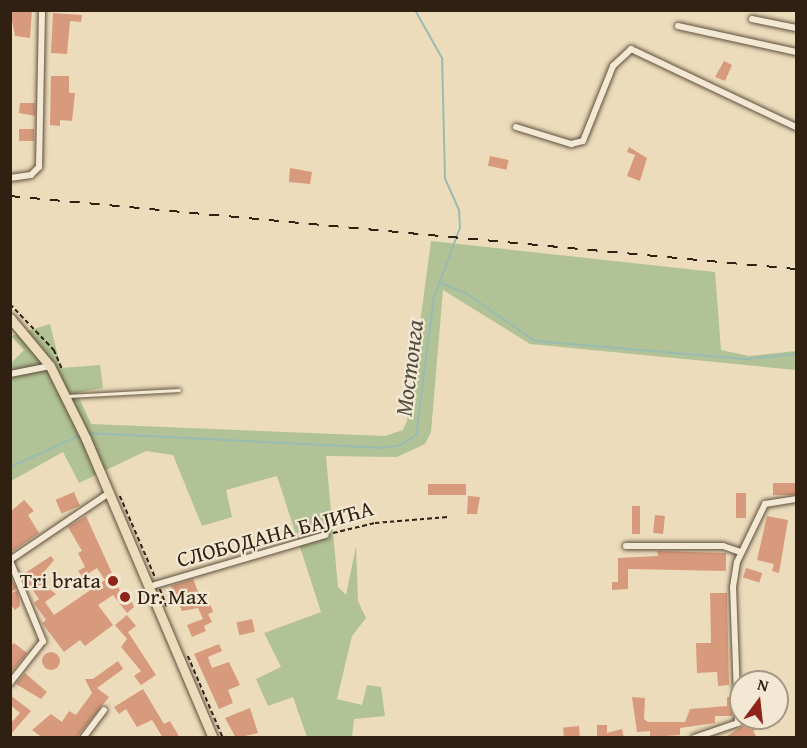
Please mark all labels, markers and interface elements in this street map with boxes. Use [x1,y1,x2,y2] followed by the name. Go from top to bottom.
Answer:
[389,318,429,418] water label: Мостонга
[174,495,376,573] street label: СЛОБОДАНА БАЈИЋА
[20,568,101,594] place label: Tri brata
[106,574,120,588] marker: Tri brata
[137,584,208,610] place label: Dr. Max
[118,590,132,604] marker: Dr. Max
[729,670,789,730] north arrow
[755,672,771,698] text: N

